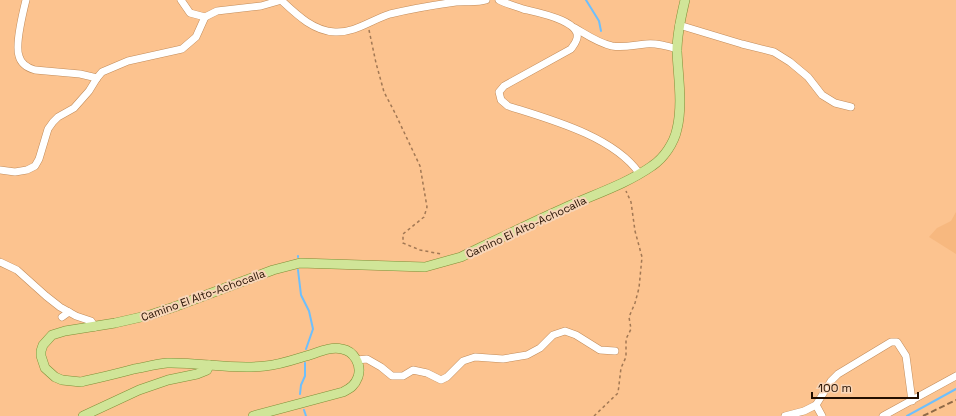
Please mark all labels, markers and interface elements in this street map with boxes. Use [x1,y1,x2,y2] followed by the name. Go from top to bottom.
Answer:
[464,193,589,261] street label: Camino El Alto-Achocalla
[139,266,268,324] street label: Camino El Alto-Achocalla
[812,374,918,400] scale bar
[818,380,852,396] text: 100 m

